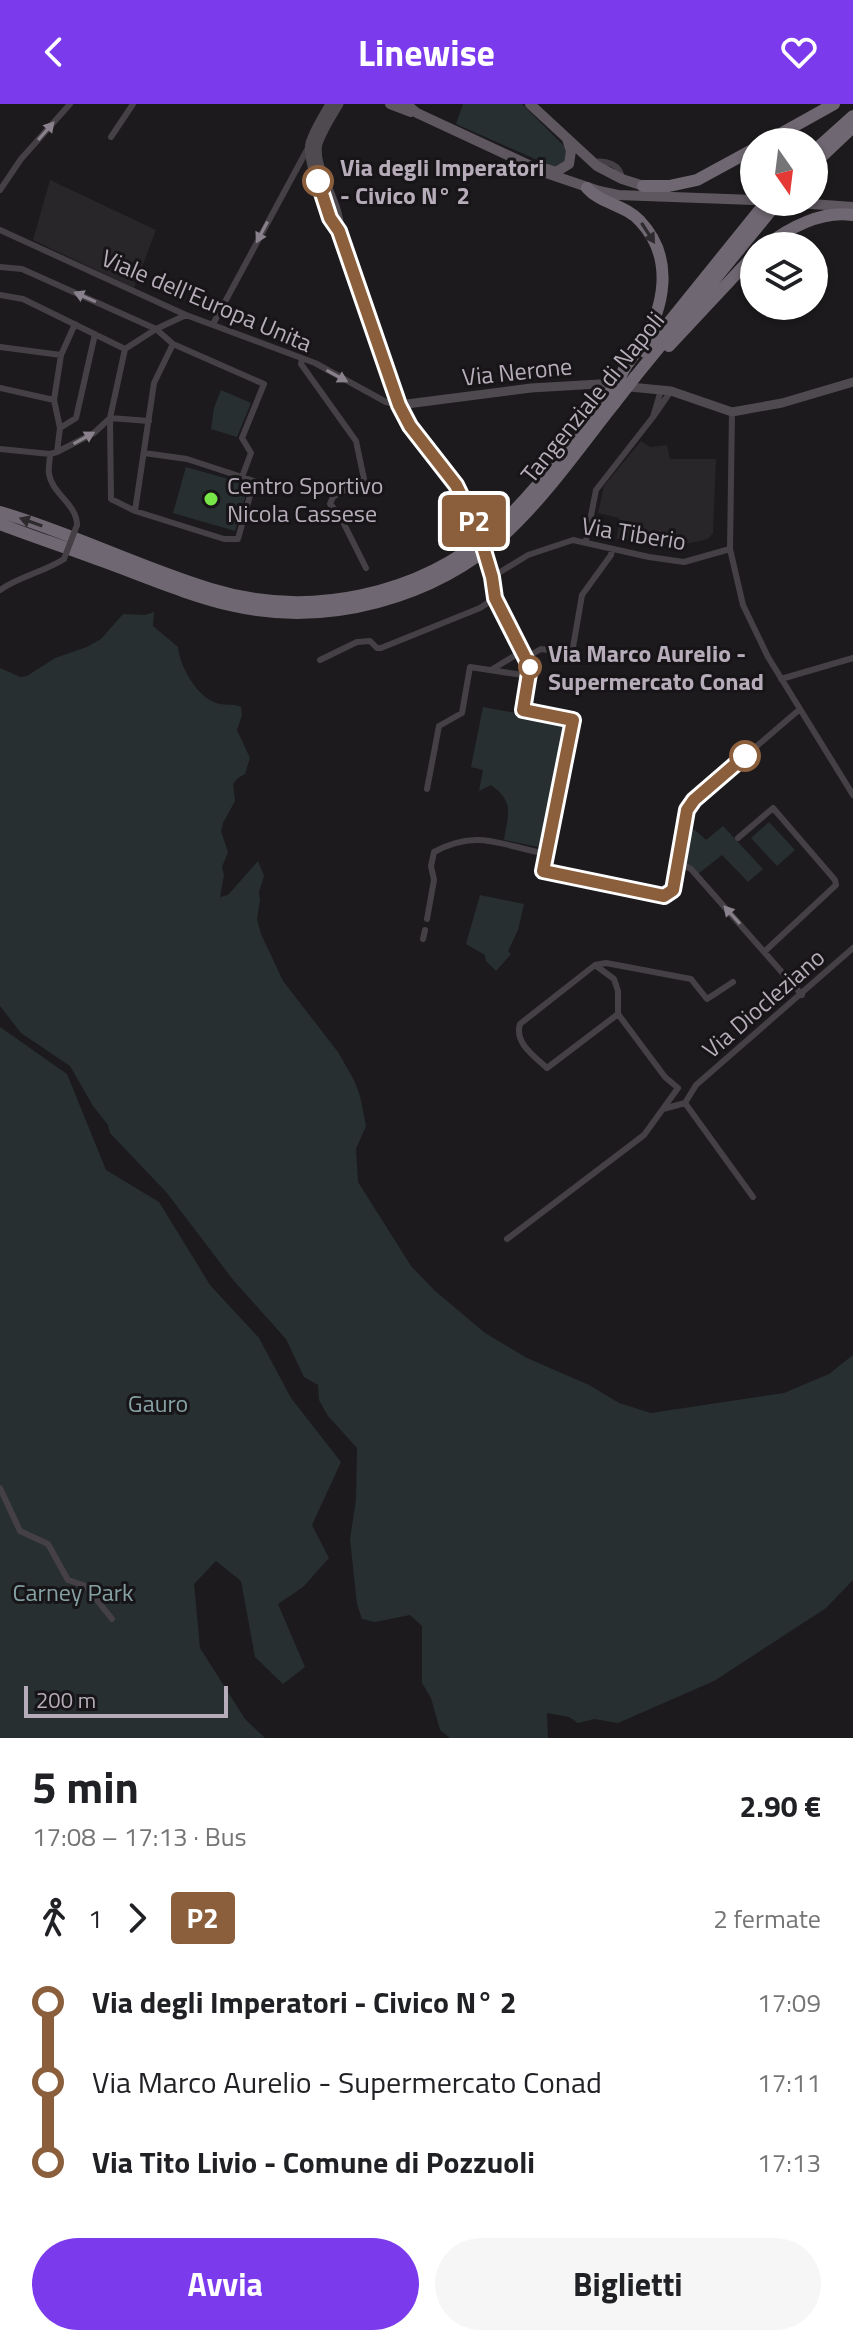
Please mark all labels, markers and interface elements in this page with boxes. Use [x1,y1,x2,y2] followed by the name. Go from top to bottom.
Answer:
[358,25,495,80] text: Linewise
[32,30,76,74] icon: back
[777,30,821,74] icon: heart
[36,122,54,141] one-way arrow
[740,128,828,216] north arrow
[740,128,828,320] map controls
[340,149,545,213] place label: Via degli Imperatori - Civico N° 2
[303,166,333,196] marker: Via degli Imperatori - Civico N° 2
[256,220,269,243] one-way arrow
[641,223,656,244] one-way arrow
[740,232,828,320] button: layers
[96,239,318,361] street label: Viale dell'Europa Unita
[73,290,97,304] one-way arrow
[511,303,673,491] street label: Tangenziale di Napoli
[460,347,574,395] street label: Via Nerone
[325,369,348,382] one-way arrow
[73,431,96,445] one-way arrow
[227,467,384,531] place label: Centro Sportivo Nicola Cassese
[202,490,220,508] marker: Centro Sportivo Nicola Cassese
[438,495,510,547] line badge: P2
[458,499,490,542] text: P2
[579,507,689,559] street label: Via Tiberio
[19,515,43,527] one-way arrow
[548,635,764,699] place label: Via Marco Aurelio - Supermercato Conad
[519,656,541,678] marker: Via Marco Aurelio - Supermercato Conad
[730,741,760,771] unlabelled marker
[723,906,741,925] one-way arrow
[694,940,832,1066] street label: Via Diocleziano
[128,1385,188,1421] park label: Gauro
[13,1574,134,1610] park label: Carney Park
[24,1682,228,1718] scale bar
[36,1683,96,1717] text: 200 m
[32,1753,139,1820] text: 5 min
[740,1783,821,1829] text: 2.90 €
[32,1817,247,1856] text: 17:08 – 17:13 · Bus
[32,1896,76,1940] icon: walk
[115,1896,159,1940] icon: forward
[187,1896,219,1939] text: P2
[88,1899,103,1938] text: 1
[713,1899,821,1938] text: 2 fermate
[92,1979,517,2025] text: Via degli Imperatori - Civico N° 2
[757,1983,821,2022] text: 17:09
[92,2059,602,2105] text: Via Marco Aurelio - Supermercato Conad
[757,2063,821,2102] text: 17:11
[92,2139,535,2185] text: Via Tito Livio - Comune di Pozzuoli
[757,2143,821,2182] text: 17:13
[32,2238,419,2330] button: Avvia
[435,2238,821,2330] button: Biglietti

